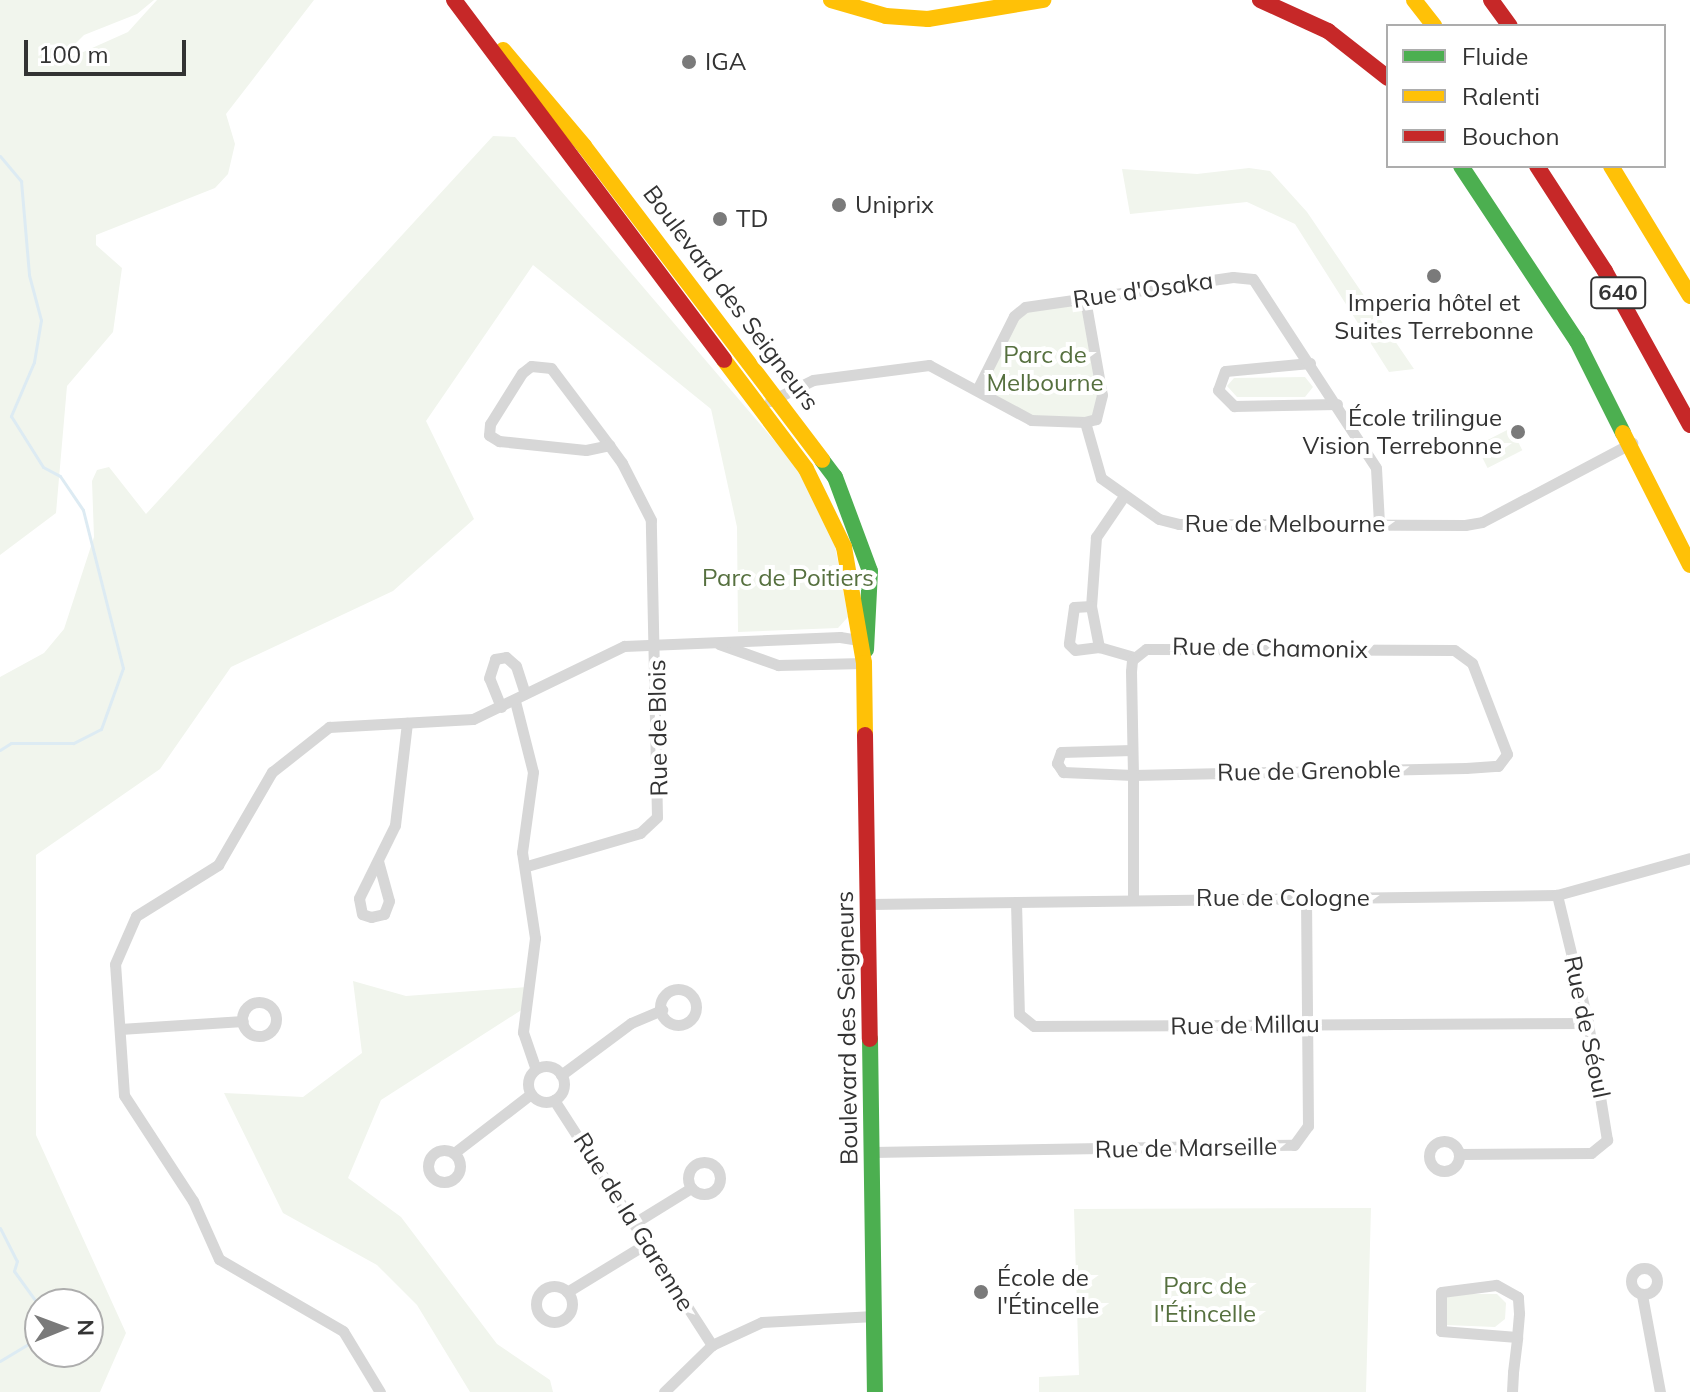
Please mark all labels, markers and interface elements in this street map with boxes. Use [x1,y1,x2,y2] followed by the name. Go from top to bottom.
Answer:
[28,24,190,74] scale bar
[1386,24,1666,168] legend
[38,39,109,69] text: 100 m
[1462,41,1528,71] text: Fluide
[705,48,746,76] place label: IGA
[680,53,698,71] marker: IGA
[1462,81,1540,111] text: Ralenti
[1462,121,1560,151] text: Bouchon
[637,180,825,416] street label: Boulevard des Seigneurs
[855,191,934,219] place label: Uniprix
[830,196,848,214] marker: Uniprix
[736,205,768,233] place label: TD
[711,210,729,228] marker: TD
[1071,266,1215,314] street label: Rue d'Osaka
[1425,267,1443,285] marker: Imperia hôtel et Suites Terrebonne
[1590,275,1646,311] road number: 640
[1334,289,1534,345] place label: Imperia hôtel et Suites Terrebonne
[986,341,1104,397] park label: Parc de Melbourne
[1303,404,1502,460] place label: École trilingue Vision Terrebonne
[1509,423,1527,441] marker: École trilingue Vision Terrebonne
[1185,510,1385,538] street label: Rue de Melbourne
[702,564,874,592] park label: Parc de Poitiers
[1172,632,1368,664] street label: Rue de Chamonix
[642,659,674,797] street label: Rue de Blois
[1217,755,1401,787] street label: Rue de Grenoble
[1196,884,1370,912] street label: Rue de Cologne
[830,891,864,1165] street label: Boulevard des Seigneurs
[1558,953,1616,1101] street label: Rue de Séoul
[1170,1009,1320,1041] street label: Rue de Millau
[568,1128,700,1316] street label: Rue de la Garenne
[1095,1132,1277,1164] street label: Rue de Marseille
[997,1264,1099,1320] place label: École de l'Étincelle
[1154,1272,1256,1328] park label: Parc de l'Étincelle
[972,1283,990,1301] marker: École de l'Étincelle
[24,1288,104,1368] north arrow
[72,1319,100,1336] text: N

